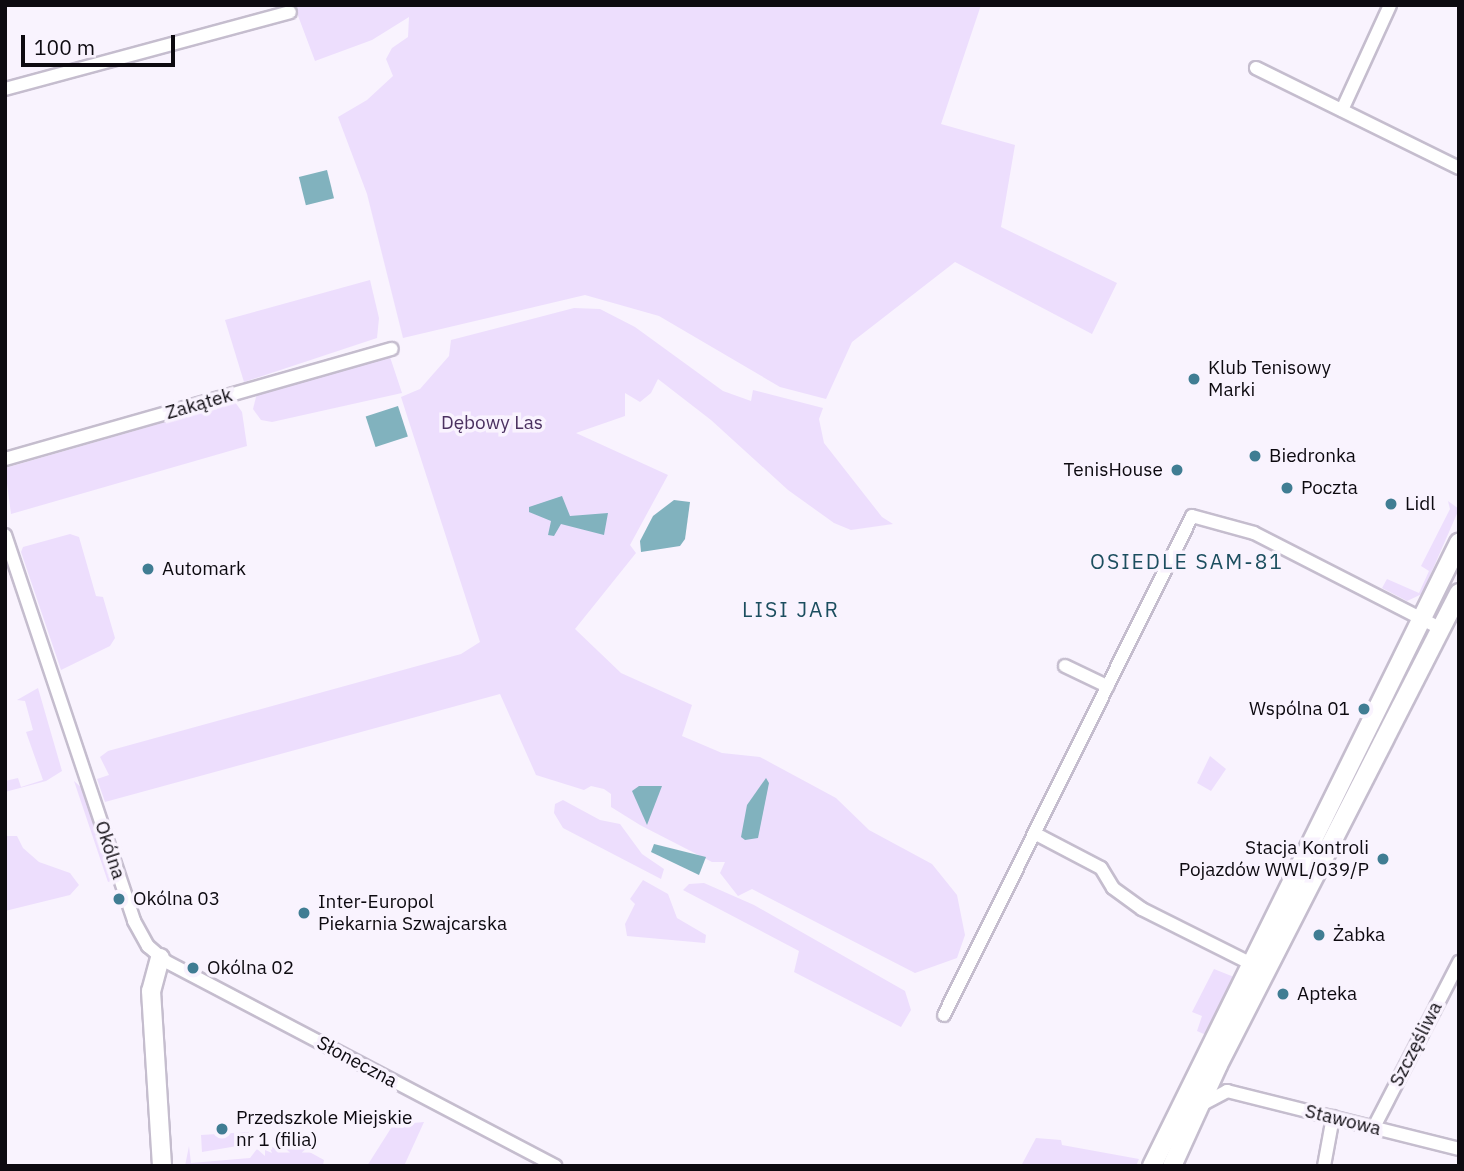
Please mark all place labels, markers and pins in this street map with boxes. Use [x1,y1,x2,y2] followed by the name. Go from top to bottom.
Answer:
[1208,357,1331,401] place label: Klub Tenisowy Marki
[1186,371,1202,387] marker: Klub Tenisowy Marki
[1269,445,1356,467] place label: Biedronka
[1247,448,1263,464] marker: Biedronka
[1064,459,1163,481] place label: TenisHouse
[1169,462,1185,478] marker: TenisHouse
[1301,477,1358,499] place label: Poczta
[1279,480,1295,496] marker: Poczta
[1405,493,1435,515] place label: Lidl
[1383,496,1399,512] marker: Lidl
[162,558,246,580] place label: Automark
[140,561,156,577] marker: Automark
[1249,698,1350,720] place label: Wspólna 01
[1356,701,1372,717] marker: Wspólna 01
[1179,837,1369,881] place label: Stacja Kontroli Pojazdów WWL/039/P
[1375,851,1391,867] marker: Stacja Kontroli Pojazdów WWL/039/P
[133,888,220,910] place label: Okólna 03
[111,891,127,907] marker: Okólna 03
[318,891,507,935] place label: Inter-Europol Piekarnia Szwajcarska
[296,905,312,921] marker: Inter-Europol Piekarnia Szwajcarska
[1333,924,1385,946] place label: Żabka
[1311,927,1327,943] marker: Żabka
[207,957,294,979] place label: Okólna 02
[185,960,201,976] marker: Okólna 02
[1297,983,1357,1005] place label: Apteka
[1275,986,1291,1002] marker: Apteka
[236,1107,412,1151] place label: Przedszkole Miejskie nr 1 (filia)
[214,1121,230,1137] marker: Przedszkole Miejskie nr 1 (filia)

